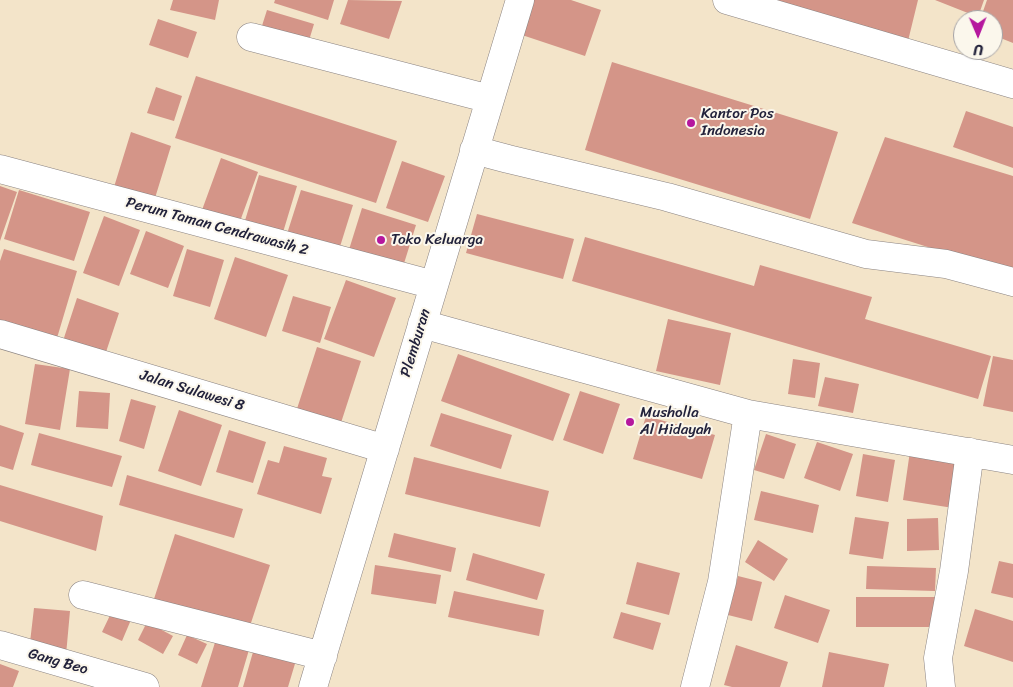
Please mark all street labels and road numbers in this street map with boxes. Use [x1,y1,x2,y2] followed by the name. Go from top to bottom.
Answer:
[124,194,310,260] street label: Perum Taman Cendrawasih 2
[397,307,435,379] street label: Plemburan
[138,367,246,415] street label: Jalan Sulawesi 8
[26,645,90,679] street label: Gang Beo

